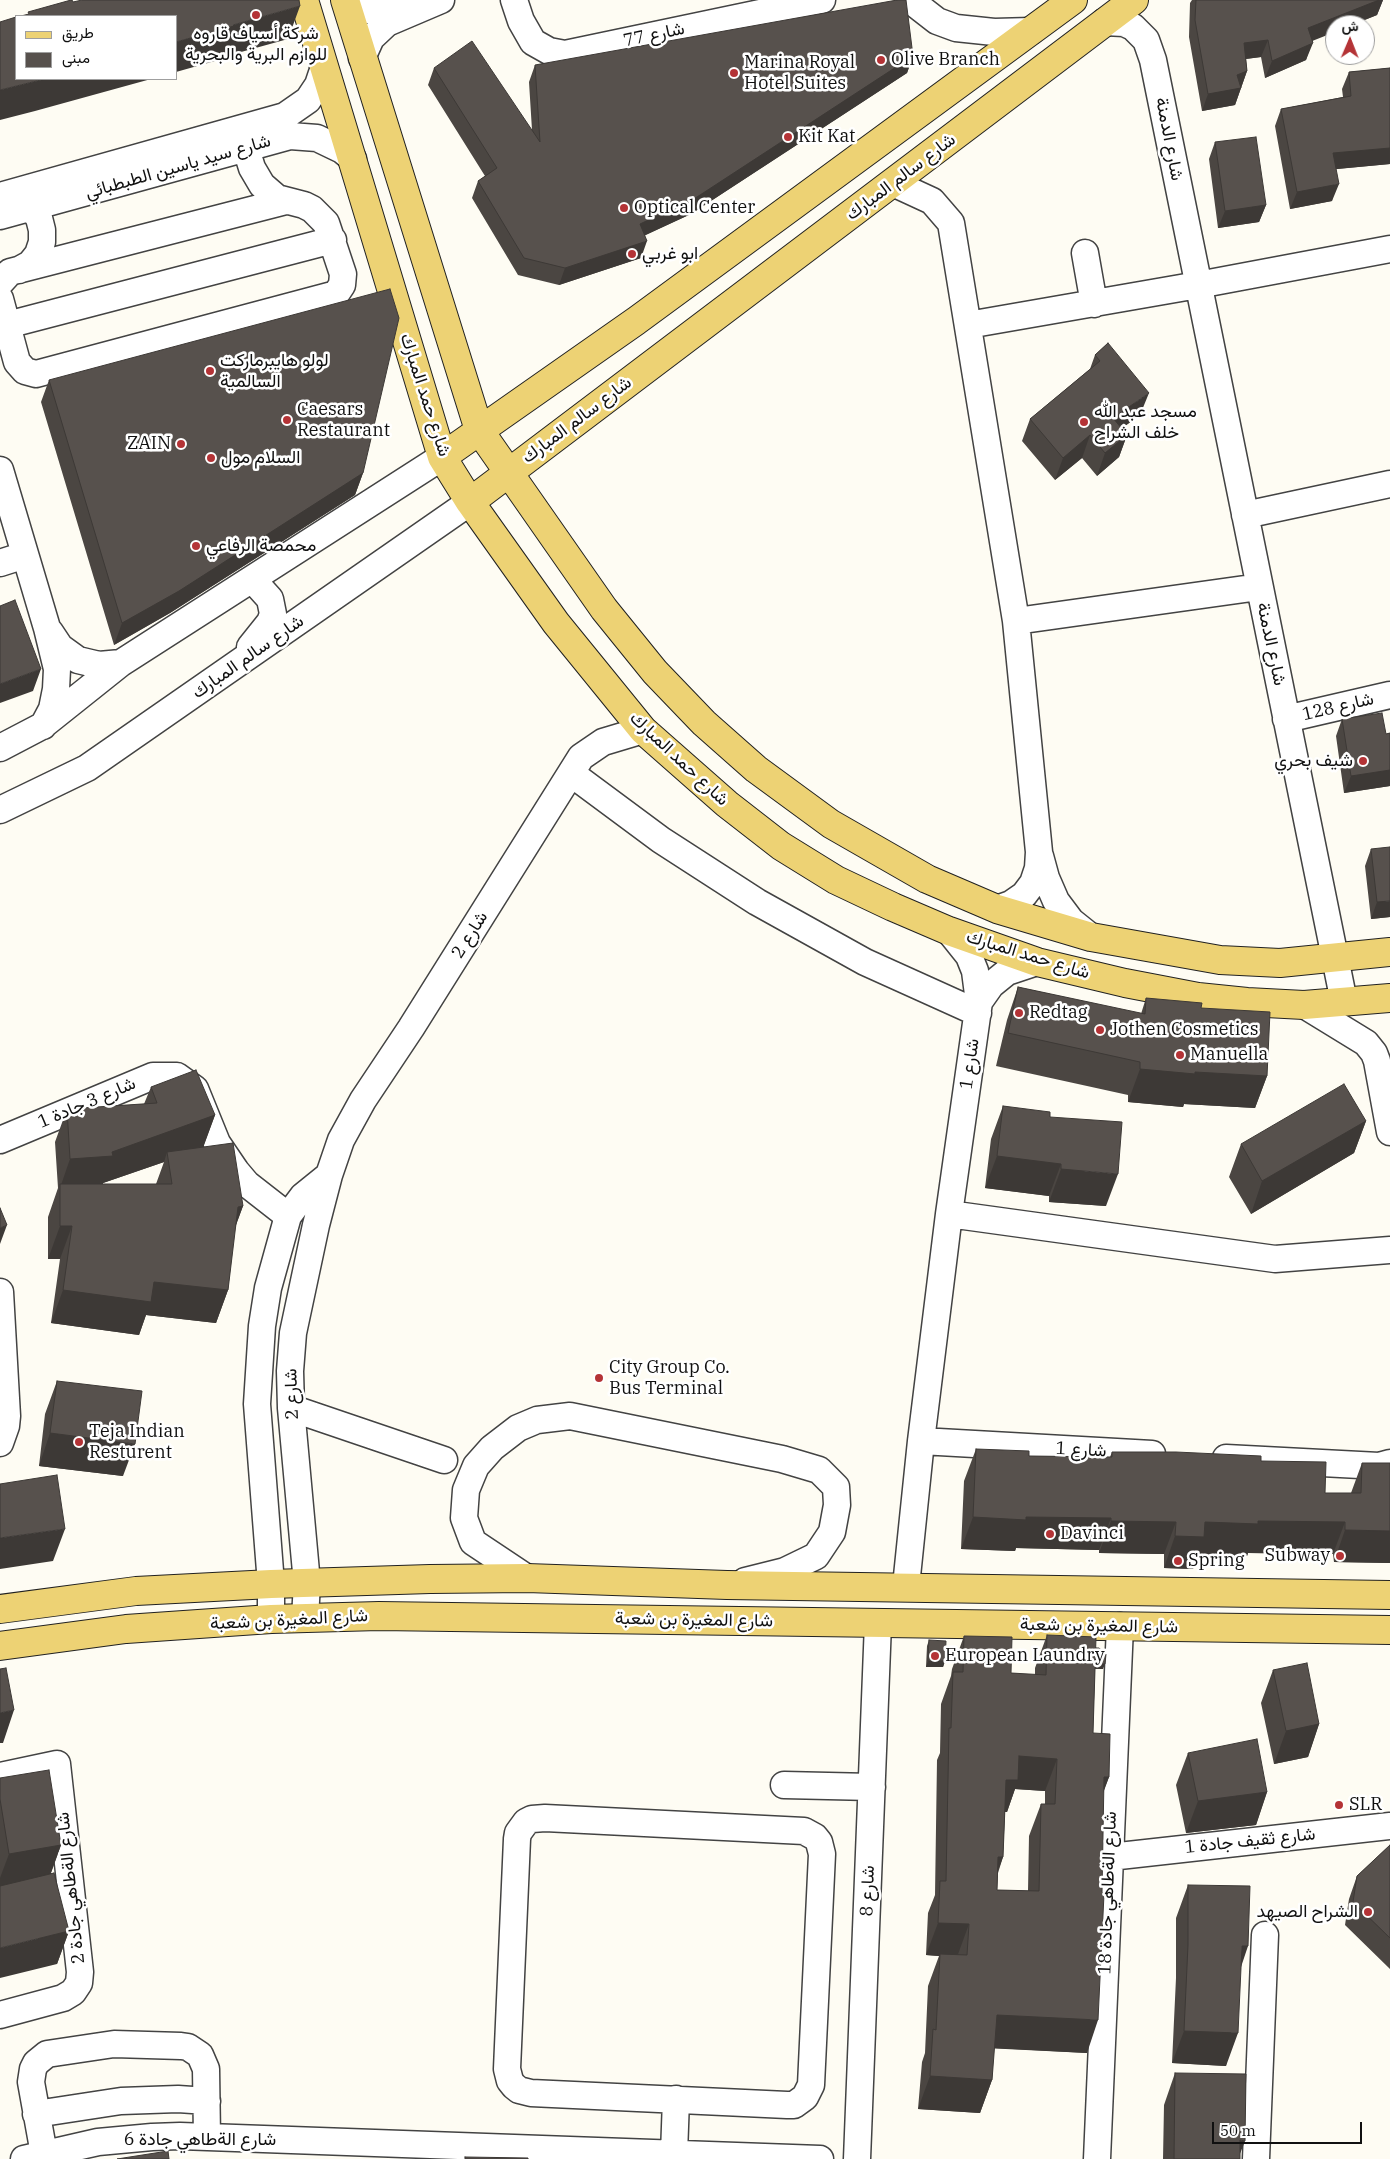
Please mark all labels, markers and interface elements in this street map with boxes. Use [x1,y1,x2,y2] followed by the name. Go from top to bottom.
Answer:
[250,9,262,21] marker: شركة أسياف قاروه للوازم البرية والبحرية
[15,15,178,80] legend
[1325,15,1375,65] north arrow
[1342,17,1359,35] text: ش
[621,18,687,52] street label: شارع 77
[62,23,94,42] text: طريق
[185,23,327,66] place label: شركة أسياف قاروه للوازم البرية والبحرية
[62,48,90,67] text: مبنى
[891,49,1000,71] place label: Olive Branch
[744,52,855,94] place label: Marina Royal Hotel Suites
[875,54,887,66] marker: Olive Branch
[728,67,740,79] marker: Marina Royal Hotel Suites
[1150,96,1188,182] street label: شارع الدمنة
[798,126,855,148] place label: Kit Kat
[842,129,960,225] street label: شارع سالم المبارك
[83,130,273,204] street label: شارع سيد ياسين الطبطبائي
[782,131,794,143] marker: Kit Kat
[634,197,755,219] place label: Optical Center
[618,202,630,214] marker: Optical Center
[642,243,698,265] place label: ابو غربي
[626,248,638,260] marker: ابو غربي
[395,331,455,459] street label: شارع حمد المبارك
[220,350,329,392] place label: لولو هايبرماركت السالمية
[204,365,216,377] marker: لولو هايبرماركت السالمية
[518,372,636,468] street label: شارع سالم المبارك
[297,399,390,442] place label: Caesars Restaurant
[1094,401,1197,444] place label: مسجد عبد الله خلف الشراح
[281,414,293,426] marker: Caesars Restaurant
[1078,416,1090,428] marker: مسجد عبد الله خلف الشراح
[127,433,171,455] place label: ZAIN
[175,438,187,450] marker: ZAIN
[221,447,300,469] place label: السلام مول
[205,452,217,464] marker: السلام مول
[206,535,316,557] place label: محمصة الرفاعي
[190,540,202,552] marker: محمصة الرفاعي
[1252,601,1290,687] street label: شارع الدمنة
[188,610,308,704] street label: شارع سالم المبارك
[1300,688,1376,726] street label: شارع 128
[625,707,733,811] street label: شارع حمد المبارك
[1274,750,1353,772] place label: شيف بحري
[1357,755,1369,767] marker: شيف بحري
[447,908,493,962] street label: شارع 2
[964,926,1092,984] street label: شارع حمد المبارك
[1029,1002,1087,1024] place label: Redtag
[1013,1007,1025,1019] marker: Redtag
[1110,1019,1258,1041] place label: Jothen Cosmetics
[1094,1024,1106,1036] marker: Jothen Cosmetics
[956,1037,984,1091] street label: شارع 1
[1190,1044,1268,1066] place label: Manuella
[1174,1049,1186,1061] marker: Manuella
[35,1073,139,1133] street label: شارع 3 جادة 1
[609,1357,730,1400] place label: City Group Co. Bus Terminal
[280,1368,304,1420] street label: شارع 2
[593,1372,605,1384] marker: City Group Co. Bus Terminal
[89,1421,185,1464] place label: Teja Indian Resturent
[73,1436,85,1448] marker: Teja Indian Resturent
[1055,1438,1107,1462] street label: شارع 1
[1060,1523,1124,1545] place label: Davinci
[1044,1528,1056,1540] marker: Davinci
[1264,1545,1330,1567] place label: Subway
[1188,1550,1244,1572] place label: Spring
[1334,1550,1346,1562] marker: Subway
[1172,1555,1184,1567] marker: Spring
[209,1605,369,1635] street label: شارع المغيرة بن شعبة
[615,1608,773,1632] street label: شارع المغيرة بن شعبة
[1020,1614,1178,1638] street label: شارع المغيرة بن شعبة
[945,1645,1104,1667] place label: European Laundry
[929,1650,941,1662] marker: European Laundry
[1349,1794,1382,1816] place label: SLR
[1333,1799,1345,1811] marker: SLR
[52,1811,90,1965] street label: شارع الةطاهي جادة 2
[1094,1811,1122,1975] street label: شارع الةطاهي جادة 18
[1183,1823,1317,1859] street label: شارع ثقيف جادة 1
[856,1865,880,1917] street label: شارع 8
[1256,1901,1358,1923] place label: الشراح الصيهد
[1362,1906,1374,1918] marker: الشراح الصيهد
[1215,2112,1365,2144] scale bar
[1220,2121,1256,2140] text: 50 m
[124,2129,276,2151] street label: شارع الةطاهي جادة 6

